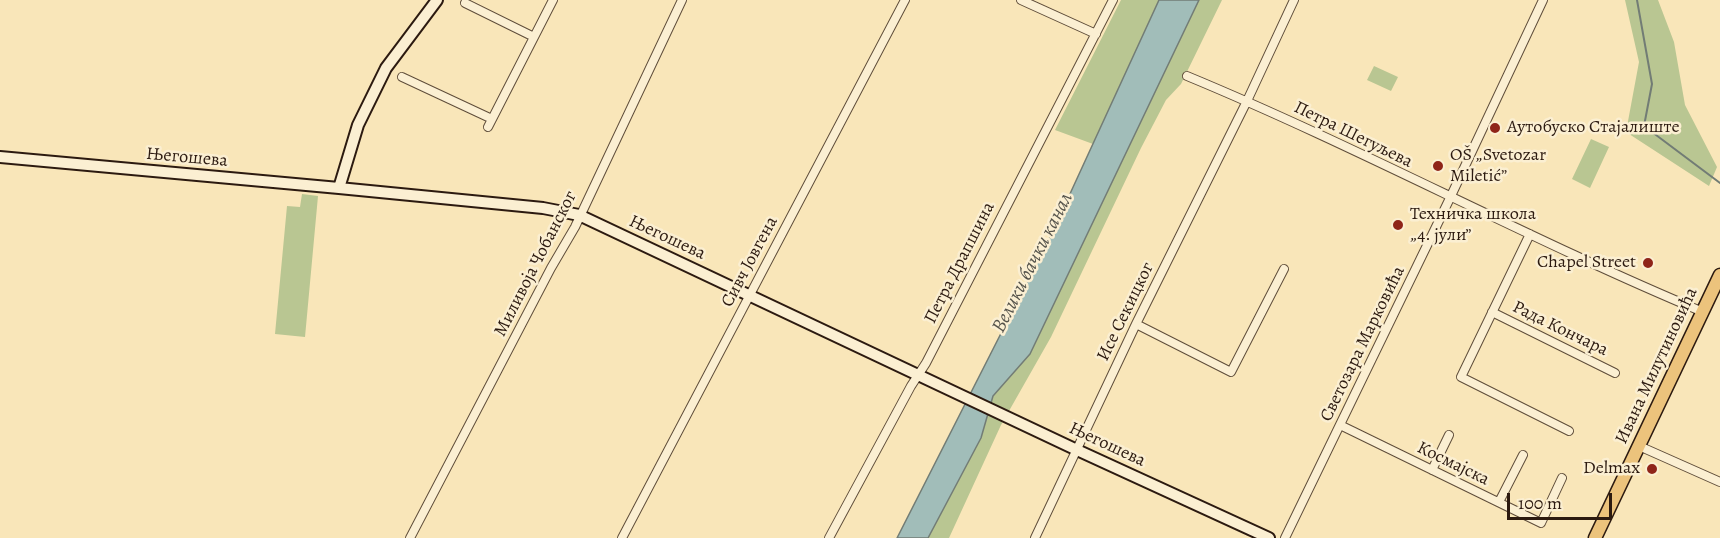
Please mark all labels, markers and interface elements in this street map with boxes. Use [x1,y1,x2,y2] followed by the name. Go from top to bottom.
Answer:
[1290,97,1416,173] street label: Петра Шегуљева
[1507,117,1680,139] place label: Аутобуско Стајалиште
[1488,121,1502,135] marker: Аутобуско Стајалиште
[145,144,229,172] street label: Његошева
[1450,145,1546,188] place label: OŠ „Svetozar Miletić”
[1431,159,1445,173] marker: OŠ „Svetozar Miletić”
[490,188,582,340] street label: Миливоја Чобанског
[987,189,1079,337] water label: Велики бачки канал
[920,199,1000,327] street label: Петра Драпшина
[1410,204,1536,246] place label: Техничка школа „4. јули”
[625,211,709,265] street label: Његошева
[717,213,783,311] street label: Сивч Јовгена
[1391,218,1405,232] marker: Техничка школа „4. јули”
[1537,252,1636,274] place label: Chapel Street
[1641,256,1655,270] marker: Chapel Street
[1093,259,1159,365] street label: Исе Секицког
[1316,263,1410,425] street label: Светозара Марковића
[1611,284,1703,448] street label: Ивана Милутиновића
[1509,297,1611,361] street label: Рада Кончара
[1065,418,1149,472] street label: Његошева
[1413,437,1493,491] street label: Космајска
[1583,458,1640,480] place label: Delmax
[1645,462,1659,476] marker: Delmax
[1510,481,1615,519] scale bar
[1518,491,1562,515] text: 100 m

